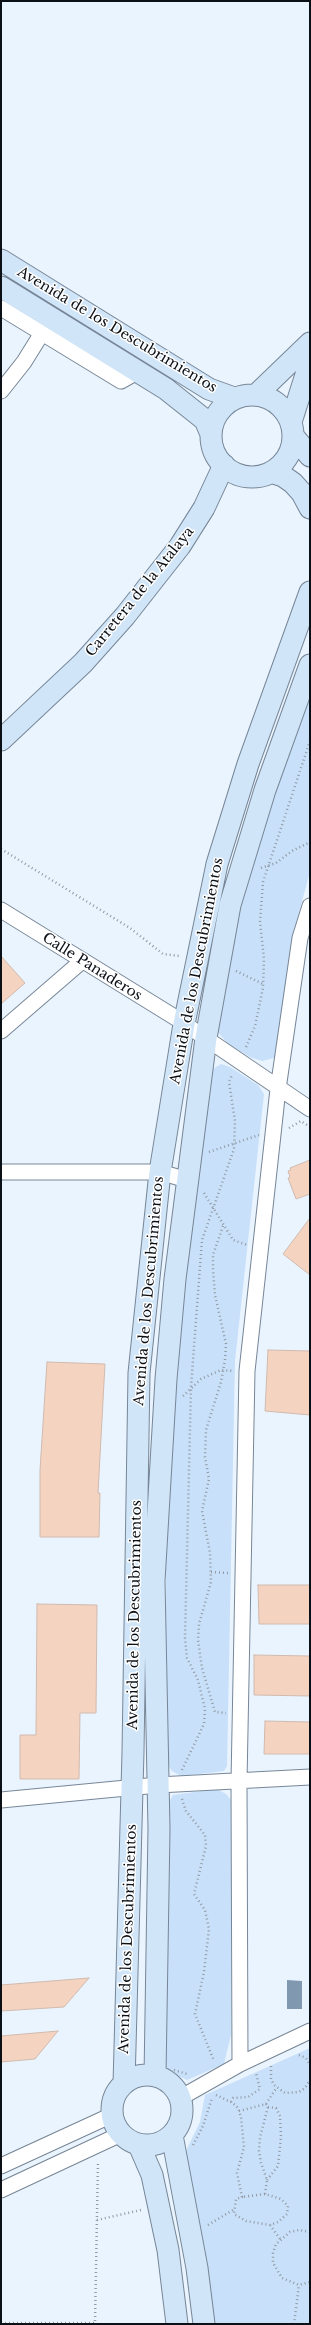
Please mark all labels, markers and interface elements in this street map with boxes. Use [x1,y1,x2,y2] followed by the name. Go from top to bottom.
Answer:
[14,264,220,396] street label: Avenida de los Descubrimientos
[82,524,198,660] street label: Carretera de la Atalaya
[167,857,227,1085] street label: Avenida de los Descubrimientos
[39,930,145,1004] street label: Calle Panaderos
[131,1176,167,1406] street label: Avenida de los Descubrimientos
[125,1500,145,1730] street label: Avenida de los Descubrimientos
[116,1824,140,2054] street label: Avenida de los Descubrimientos

